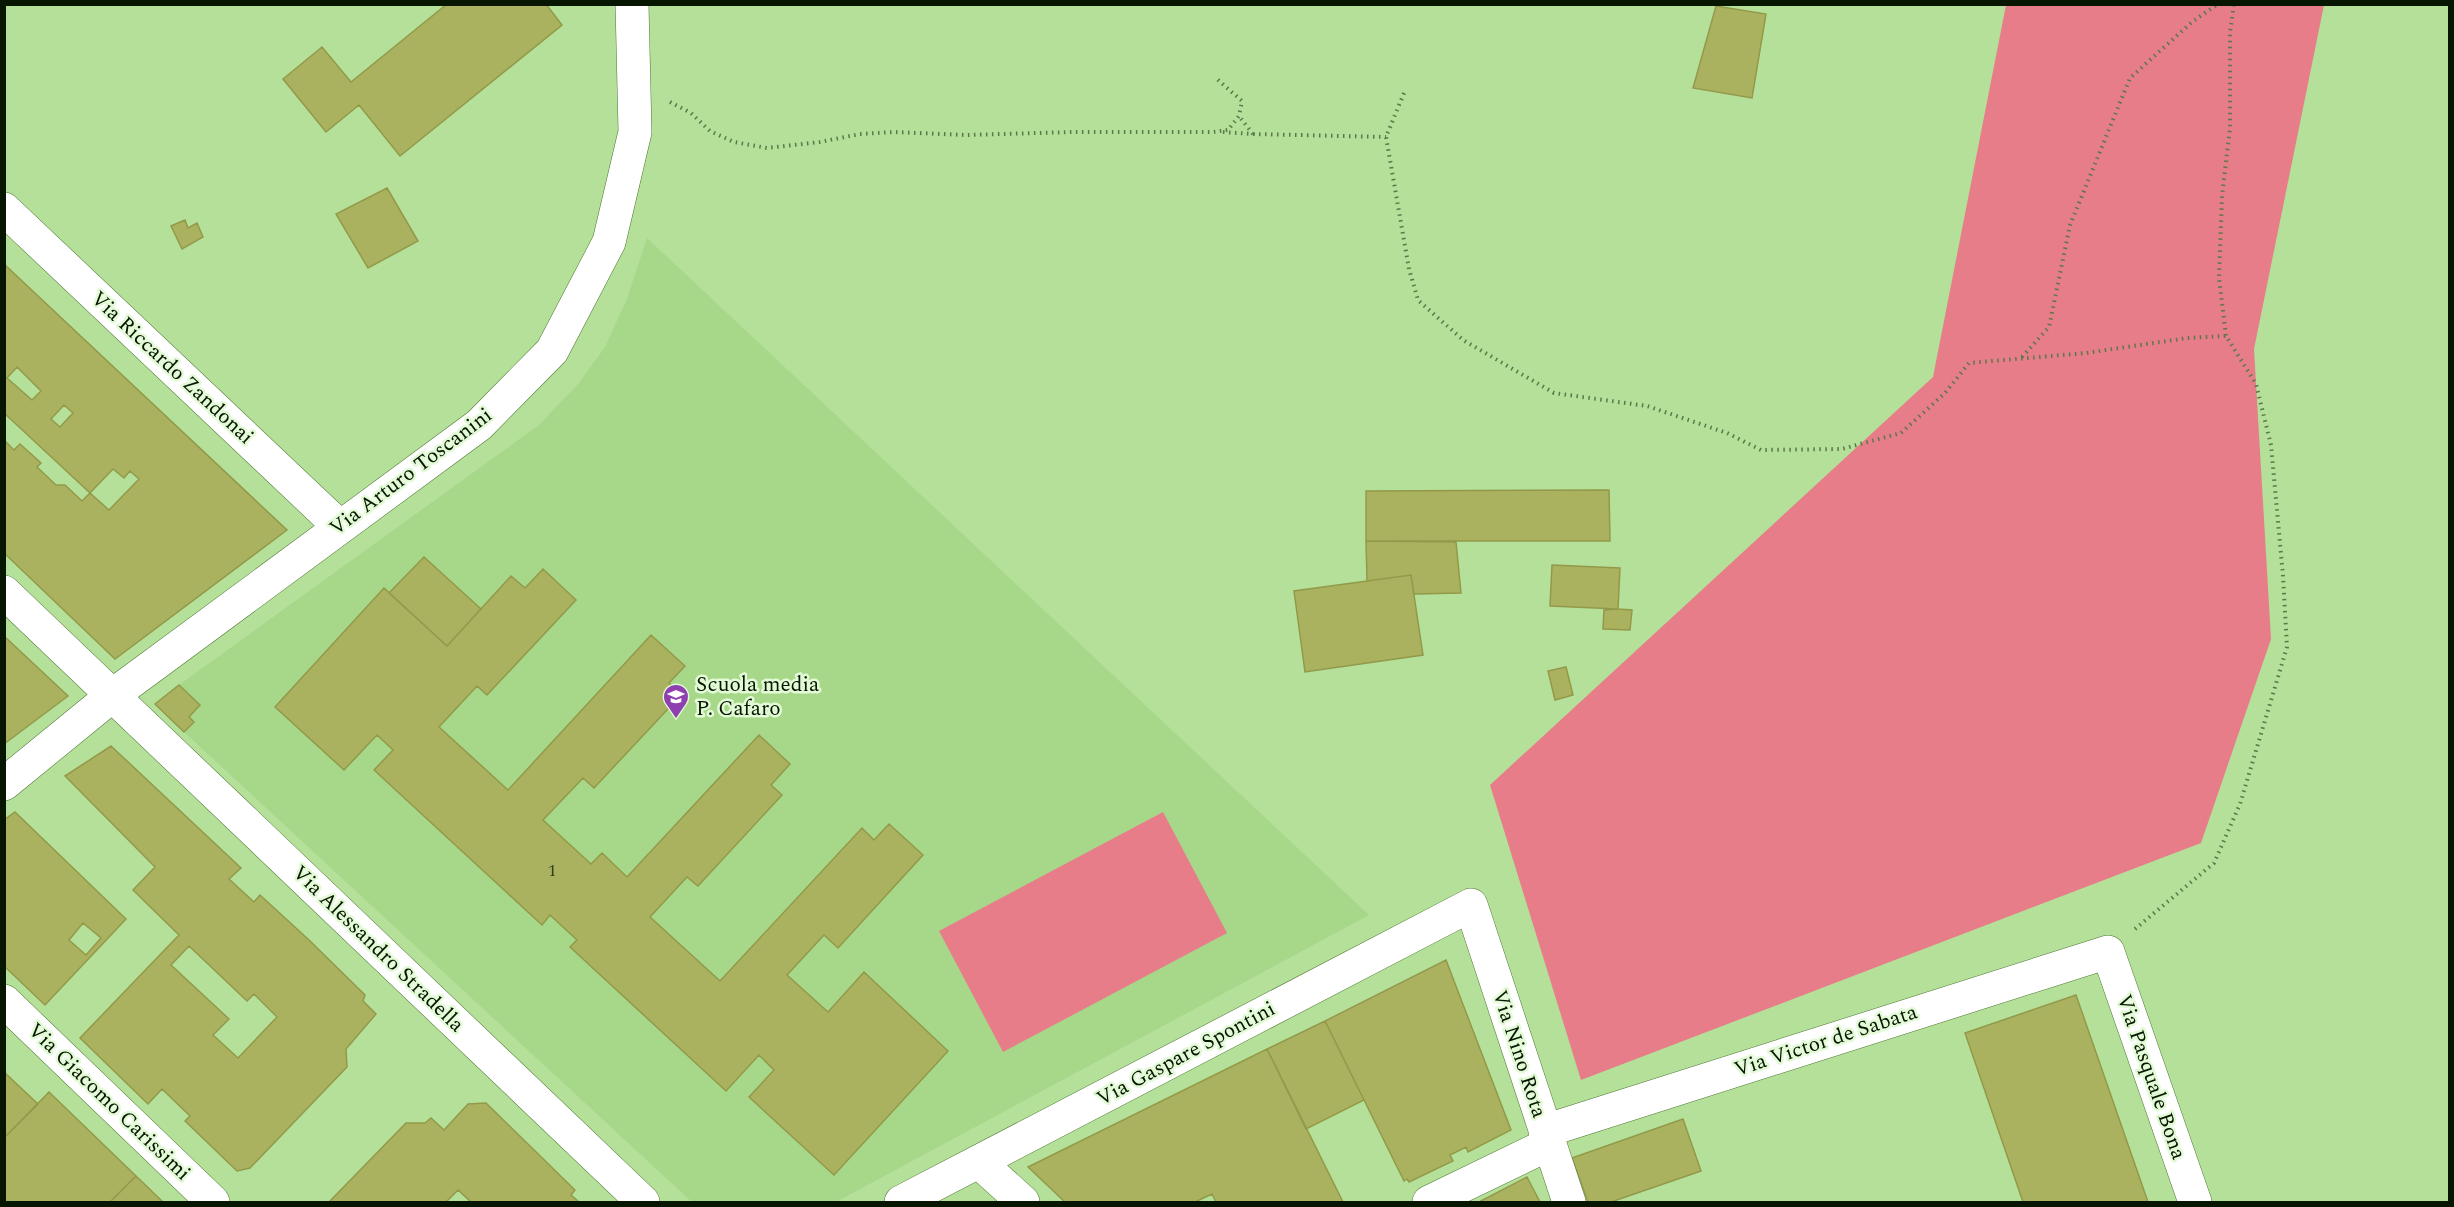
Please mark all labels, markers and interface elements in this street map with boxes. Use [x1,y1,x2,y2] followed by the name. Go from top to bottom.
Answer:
[83,284,261,452] street label: Via Riccardo Zandonai
[323,400,499,544] street label: Via Arturo Toscanini
[696,669,820,725] place label: Scuola media P. Cafaro
[661,682,691,720] school or university icon: Scuola media P. Cafaro
[548,857,557,884] house number: 1
[285,858,472,1041] street label: Via Alessandro Stradella
[1483,986,1555,1123] street label: Via Nino Rota
[2108,990,2195,1165] street label: Via Pasquale Bona
[1091,993,1281,1115] street label: Via Gaspare Spontini
[1730,996,1922,1086] street label: Via Victor de Sabata
[20,1015,198,1189] street label: Via Giacomo Carissimi

